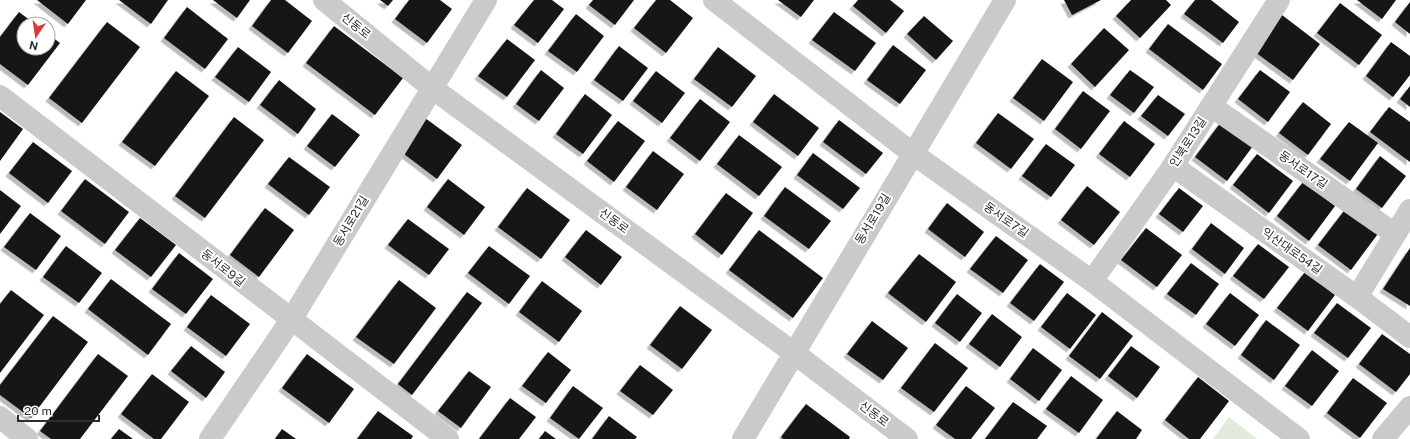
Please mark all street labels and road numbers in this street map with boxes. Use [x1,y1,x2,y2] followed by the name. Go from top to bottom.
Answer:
[339,10,373,42] street label: 신동로
[1167,114,1209,170] street label: 인북로13길
[1276,148,1330,192] street label: 동서로17길
[852,191,894,247] street label: 동서로19길
[331,193,371,249] street label: 동서로21길
[981,200,1031,240] street label: 동서로7길
[596,206,632,236] street label: 신동로
[1259,225,1325,277] street label: 익산대로54길
[198,247,248,289] street label: 동서로9길
[857,398,891,430] street label: 신동로

